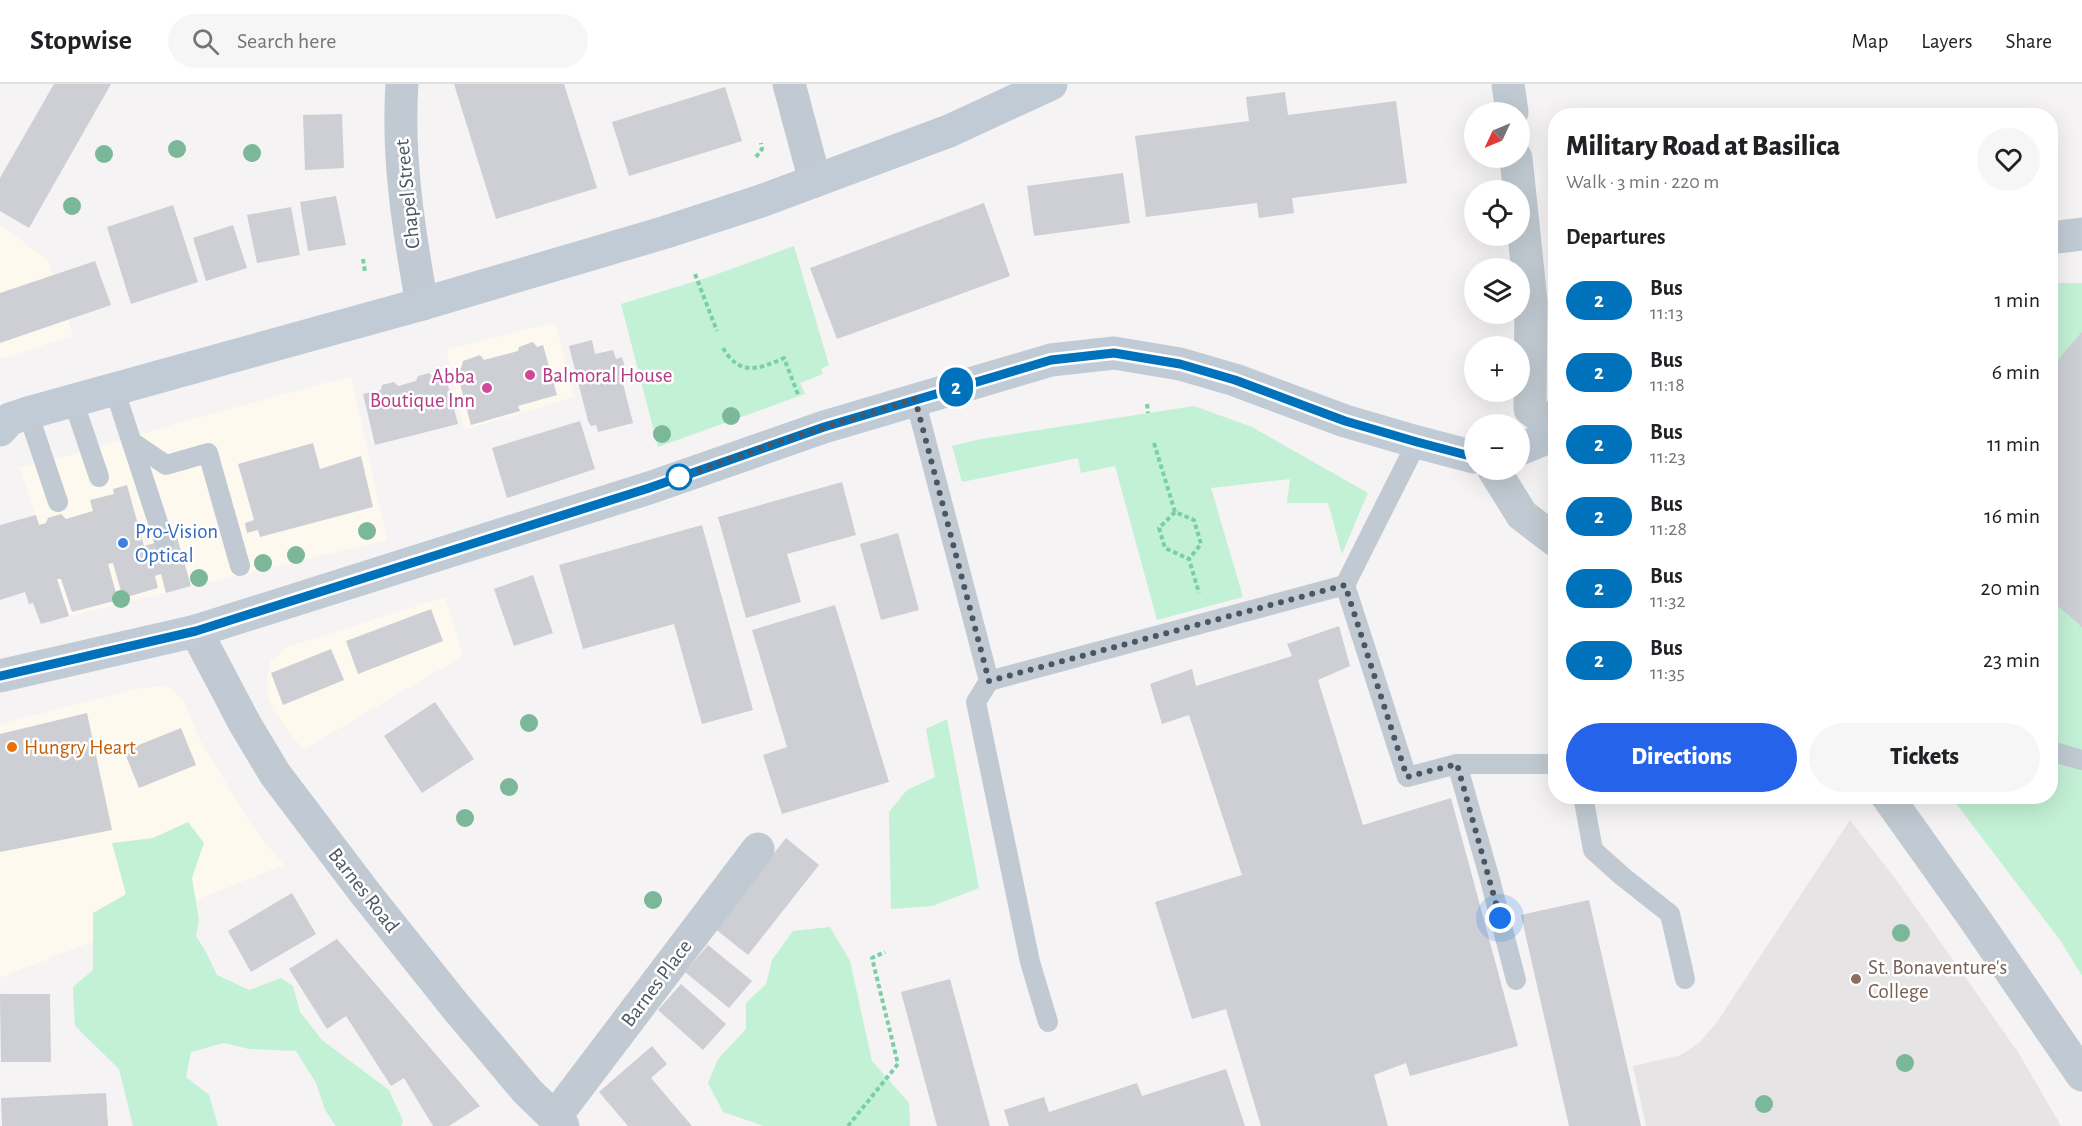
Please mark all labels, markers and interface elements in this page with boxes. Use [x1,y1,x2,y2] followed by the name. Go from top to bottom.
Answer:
[168,14,588,68] search box
[189,25,222,58] icon: search
[30,27,132,55] text: Stopwise
[237,30,337,52] text: Search here
[1852,31,1888,52] text: Map
[1921,31,1972,52] text: Layers
[2005,31,2052,52] text: Share
[1464,102,1530,168] north arrow
[1464,102,1530,480] map controls
[1977,128,2040,191] button: heart
[1566,133,1840,161] text: Military Road at Basilica
[391,138,424,250] street label: Chapel Street
[1566,172,1719,192] text: Walk · 3 min · 220 m
[1464,180,1530,246] button: locate
[1566,226,1666,248] text: Departures
[1464,258,1530,324] button: layers
[1650,277,1683,299] text: Bus
[1995,289,2040,311] text: 1 min
[1594,290,1604,311] text: 2
[1650,303,1683,323] text: 11:13
[1464,336,1530,402] button: +
[1650,349,1683,371] text: Bus
[1992,361,2040,383] text: 6 min
[1594,362,1604,383] text: 2
[542,365,672,386] place label: Balmoral House
[370,366,475,411] place label: Abba Boutique Inn
[523,368,537,382] marker: Balmoral House
[936,368,976,406] line badge: 2
[1650,375,1685,395] text: 11:18
[951,377,961,398] text: 2
[480,381,494,395] marker: Abba Boutique Inn
[1464,414,1530,480] button: −
[1650,421,1683,443] text: Bus
[1987,433,2040,455] text: 11 min
[1594,434,1604,455] text: 2
[1650,447,1686,467] text: 11:23
[666,464,692,490] unlabelled marker
[1650,493,1683,515] text: Bus
[1984,505,2040,527] text: 16 min
[1594,506,1604,527] text: 2
[1650,519,1687,539] text: 11:28
[135,521,218,566] place label: Pro-Vision Optical
[116,536,130,550] marker: Pro-Vision Optical
[1650,565,1683,587] text: Bus
[1980,577,2040,599] text: 20 min
[1594,578,1604,599] text: 2
[1650,591,1686,611] text: 11:32
[1650,637,1683,659] text: Bus
[1983,649,2040,671] text: 23 min
[1594,650,1604,671] text: 2
[1650,663,1685,683] text: 11:35
[1566,723,1797,792] button: Directions
[1809,723,2040,792] button: Tickets
[24,737,136,758] place label: Hungry Heart
[5,740,19,754] marker: Hungry Heart
[324,844,403,937] street label: Barnes Road
[1485,903,1515,933] your location
[617,936,696,1031] street label: Barnes Place
[1868,957,2007,1002] place label: St. Bonaventure's College
[1849,972,1863,986] marker: St. Bonaventure's College

